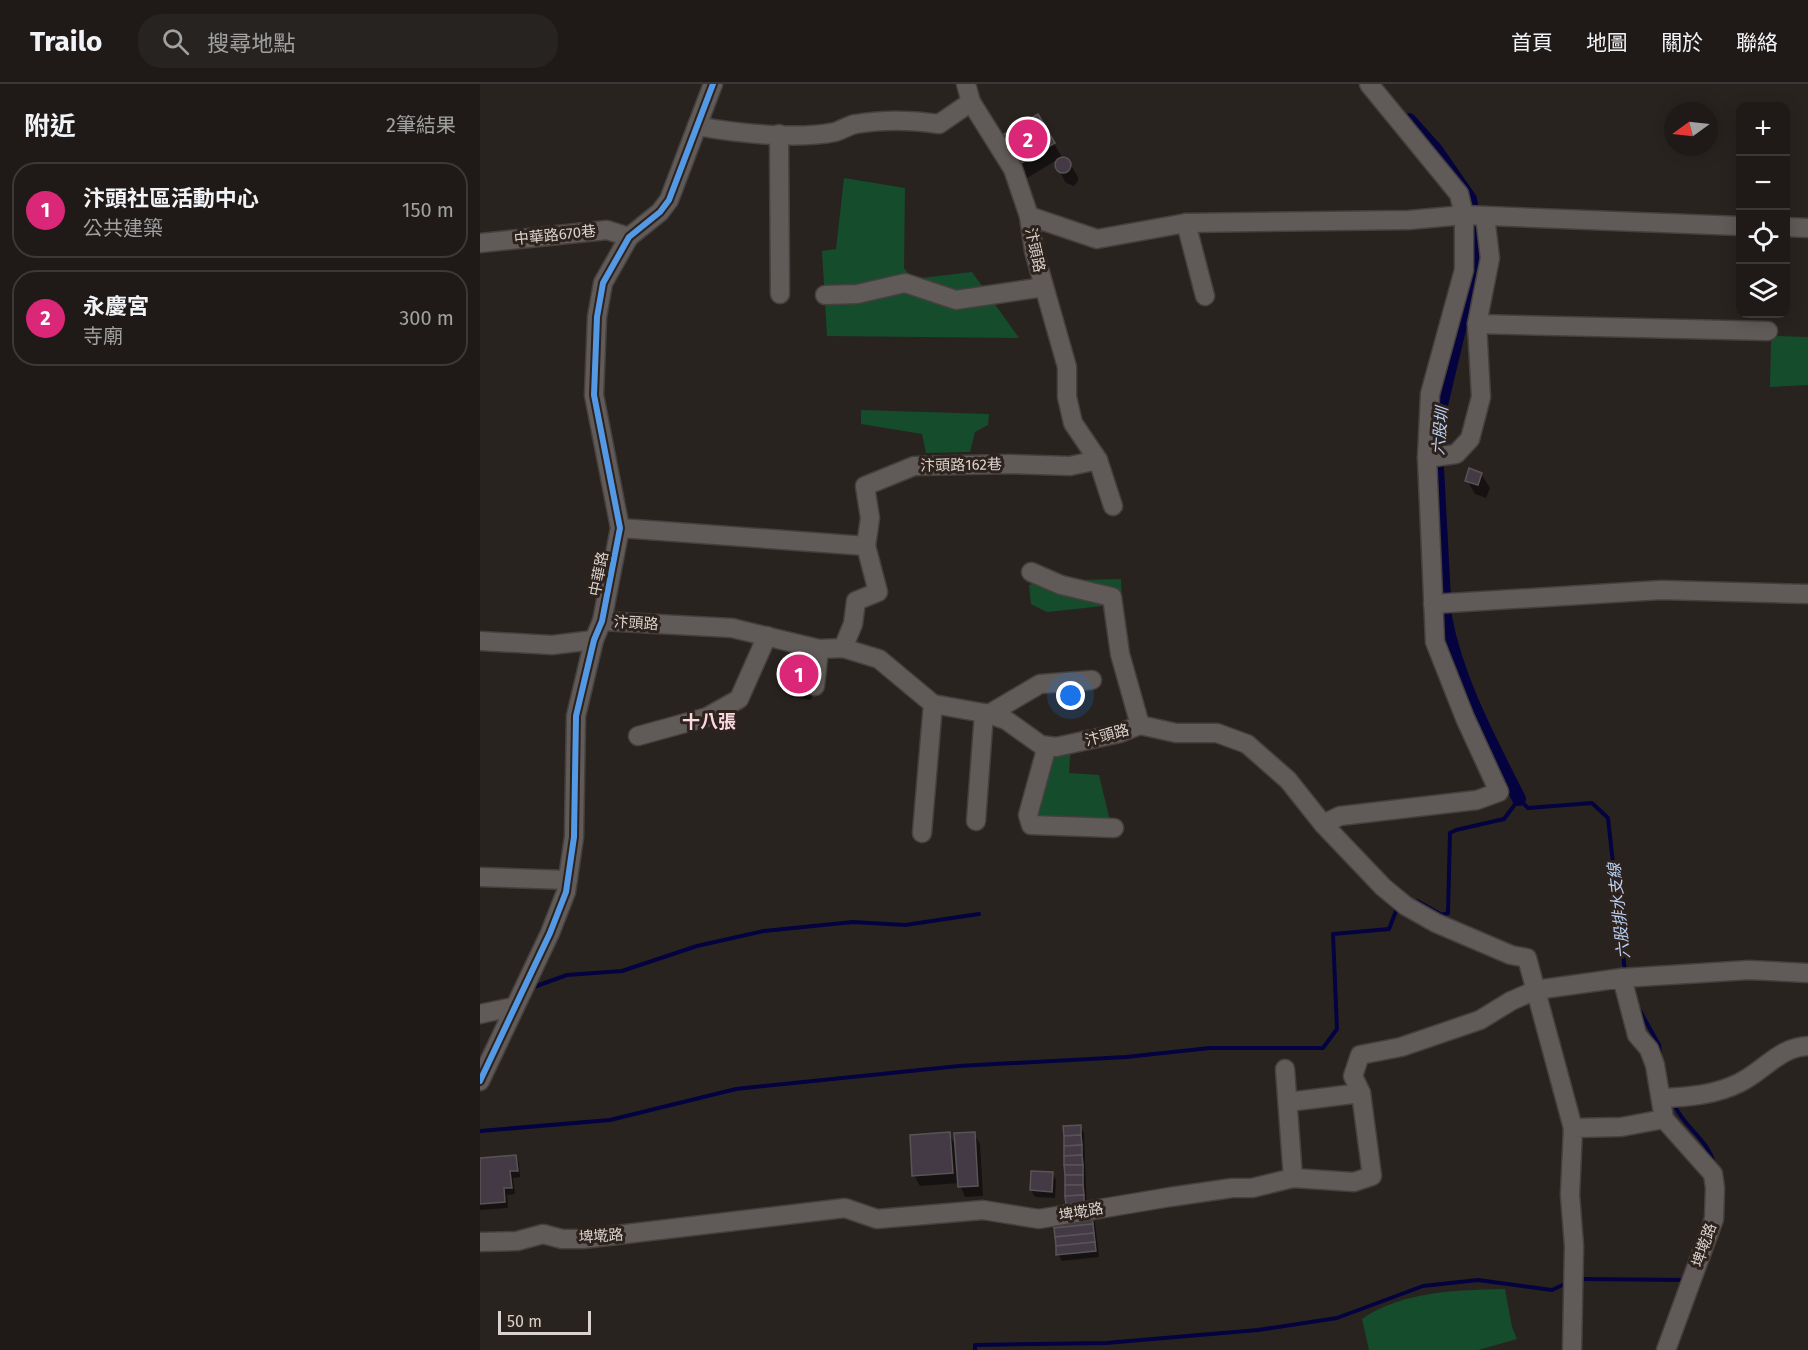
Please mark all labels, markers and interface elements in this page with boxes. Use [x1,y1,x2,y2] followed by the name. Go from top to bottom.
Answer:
[138,14,558,68] search box
[30,25,102,58] text: Trailo
[159,25,192,58] icon: search
[207,30,295,57] text: 搜尋地點
[1511,30,1553,56] text: 首頁
[1586,30,1628,56] text: 地圖
[1661,30,1703,56] text: 關於
[1736,30,1778,56] text: 聯絡
[1664,102,1718,156] north arrow
[1736,102,1790,318] map controls
[1736,102,1790,156] button: +
[24,111,76,142] text: 附近
[386,113,456,137] text: 2筆結果
[1008,116,1048,162] pin: 2
[1736,156,1790,210] button: −
[83,185,259,212] text: 汴頭社區活動中心
[41,198,50,222] text: 1
[402,198,454,222] text: 150 m
[1736,210,1790,264] button: locate
[83,216,163,240] text: 公共建築
[513,222,597,248] street label: 中華路670巷
[1022,226,1048,274] street label: 汴頭路
[1736,264,1790,318] button: layers
[83,293,149,320] text: 永慶宮
[40,306,51,330] text: 2
[399,306,454,330] text: 300 m
[83,324,123,348] text: 寺廟
[1428,404,1452,456] water label: 六股圳
[920,455,1002,475] street label: 汴頭路162巷
[586,550,612,598] street label: 中華路
[613,613,659,633] street label: 汴頭路
[780,652,818,696] pin: 1
[1056,681,1085,710] your location
[682,711,736,733] district label: 十八張
[1083,720,1131,750] street label: 汴頭路
[1604,860,1633,960] water label: 六股排水支線
[1057,1199,1105,1225] street label: 埤墘路
[1688,1221,1720,1269] street label: 埤墘路
[578,1225,624,1247] street label: 埤墘路
[498,1308,591,1336] scale bar
[507,1312,542,1331] text: 50 m

